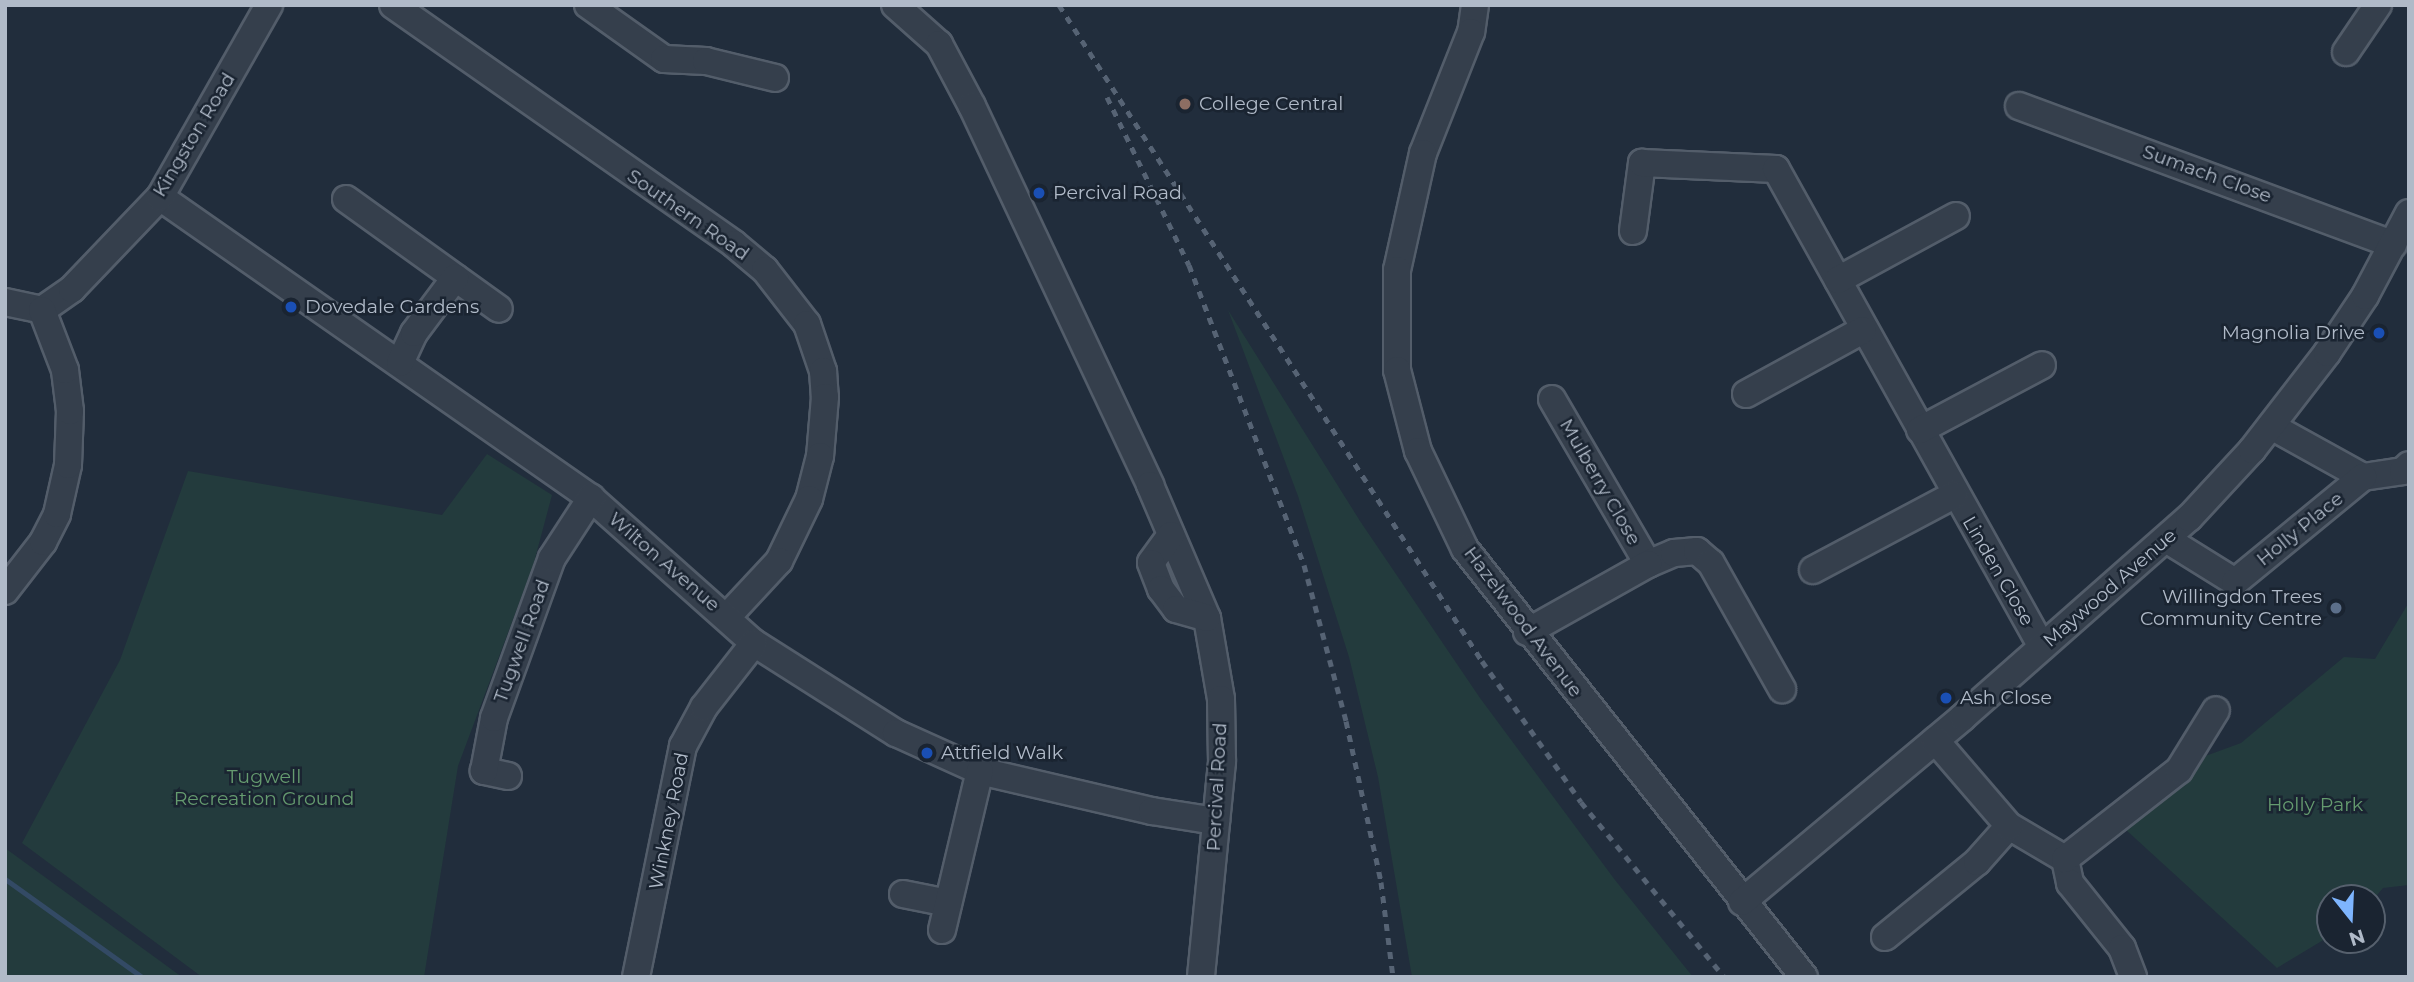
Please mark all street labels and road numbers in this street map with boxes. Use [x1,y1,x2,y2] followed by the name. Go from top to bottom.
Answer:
[148,69,240,201] street label: Kingston Road
[2139,140,2275,208] street label: Sumach Close
[623,165,753,265] street label: Southern Road
[1555,415,1645,549] street label: Mulberry Close
[2252,487,2348,571] street label: Holly Place
[604,508,724,616] street label: Wilton Avenue
[1957,512,2039,630] street label: Linden Close
[2039,524,2181,652] street label: Maywood Avenue
[1459,542,1587,702] street label: Hazelwood Avenue
[489,576,555,706] street label: Tugwell Road
[1202,722,1232,852] street label: Percival Road
[645,751,693,891] street label: Winkney Road

